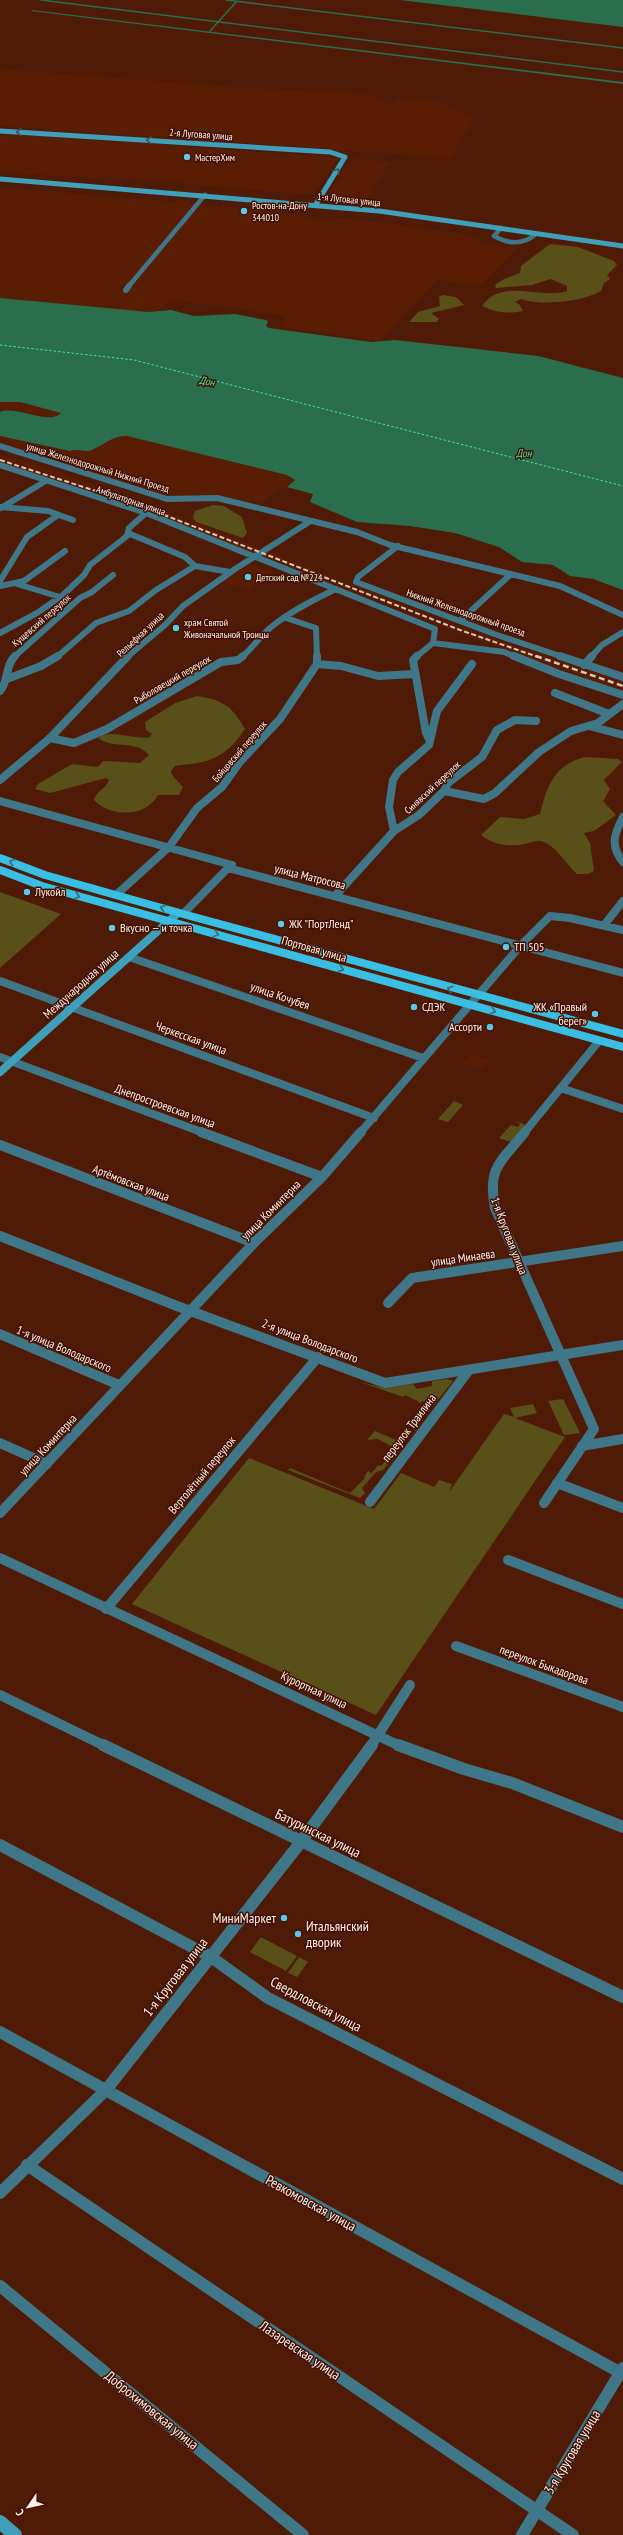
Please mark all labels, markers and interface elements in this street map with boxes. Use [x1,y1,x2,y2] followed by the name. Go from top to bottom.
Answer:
[169,126,233,143] street label: 2-я Луговая улица
[16,128,22,136] one-way arrow
[146,135,152,144] one-way arrow
[195,151,235,164] place label: МастерХим
[182,152,192,162] marker: МастерХим
[332,168,339,175] one-way arrow
[317,190,381,209] street label: 1-я Луговая улица
[252,199,307,224] place label: Ростов-на-Дону 344010
[239,206,249,216] marker: Ростов-на-Дону 344010
[197,372,217,390] water label: Дон
[25,440,171,496] street label: улица Железнодорожный Нижний Проезд
[515,446,533,460] water label: Дон
[94,483,167,518] street label: Амбулаторная улица
[256,571,323,584] place label: Детский сад №224
[243,572,253,582] marker: Детский сад №224
[405,586,528,639] street label: Нижний Железнодорожный проезд
[9,591,74,650] street label: Кущевский переулок
[114,609,167,660] street label: Рельефная улица
[183,616,269,641] place label: храм Святой Живоначальной Троицы
[171,623,181,633] marker: храм Святой Живоначальной Троицы
[131,652,213,707] street label: Рыболовецкий переулок
[209,718,270,785] street label: Бойцовский переулок
[402,758,463,817] street label: Синявский переулок
[8,859,15,867] one-way arrow
[273,860,347,893] street label: улица Матросова
[34,884,66,899] place label: Лукойл
[22,887,32,897] marker: Лукойл
[74,891,80,899] one-way arrow
[160,904,167,913] one-way arrow
[288,916,353,931] place label: ЖК "ПортЛенд"
[276,919,286,929] marker: ЖК "ПортЛенд"
[120,920,193,935] place label: Вкусно — и точка
[107,923,117,933] marker: Вкусно — и точка
[212,929,219,938] one-way arrow
[280,932,349,965] street label: Портовая улица
[514,939,544,954] place label: ТП 505
[501,942,511,952] marker: ТП 505
[40,946,122,1021] street label: Международная улица
[337,964,344,973] one-way arrow
[249,978,312,1013] street label: улица Кочубея
[447,985,453,993] one-way arrow
[422,999,445,1014] place label: СДЭК
[532,999,587,1028] place label: ЖК «Правый берег»
[409,1002,419,1012] marker: СДЭК
[490,1007,496,1015] one-way arrow
[590,1009,600,1019] marker: ЖК «Правый берег»
[153,1018,229,1057] street label: Черкесская улица
[449,1019,482,1034] place label: Ассорти
[485,1022,495,1032] marker: Ассорти
[113,1080,218,1131] street label: Днепростроевская улица
[91,1161,172,1204] street label: Артёмовская улица
[238,1177,304,1243] street label: улица Коминтерна
[488,1195,531,1277] street label: 1-я Круговая улица
[430,1246,496,1269] street label: улица Минаева
[260,1315,360,1366] street label: 2-я улица Володарского
[14,1322,114,1375] street label: 1-я улица Володарского
[378,1391,439,1465] street label: переулок Траилина
[15,1411,80,1478] street label: улица Коминтерна
[165,1432,239,1517] street label: Вертолётный переулок
[498,1641,591,1688] street label: переулок Быкадорова
[279,1668,350,1712] street label: Курортная улица
[272,1805,364,1861] street label: Батуринская улица
[213,1909,277,1927] place label: МиниМаркет
[279,1913,289,1923] marker: МиниМаркет
[306,1917,369,1951] place label: Итальянский дворик
[293,1929,303,1939] marker: Итальянский дворик
[139,1934,211,2020] street label: 1-я Круговая улица
[267,1972,365,2036] street label: Свердловская улица
[263,2171,359,2235] street label: Ревкомовская улица
[255,2316,344,2384] street label: Лазаревская улица
[102,2367,202,2453] street label: Доброхимовская улица
[540,2407,604,2497] street label: 3-я Круговая улица
[8,2487,48,2527] north arrow
[12,2507,27,2519] text: С

